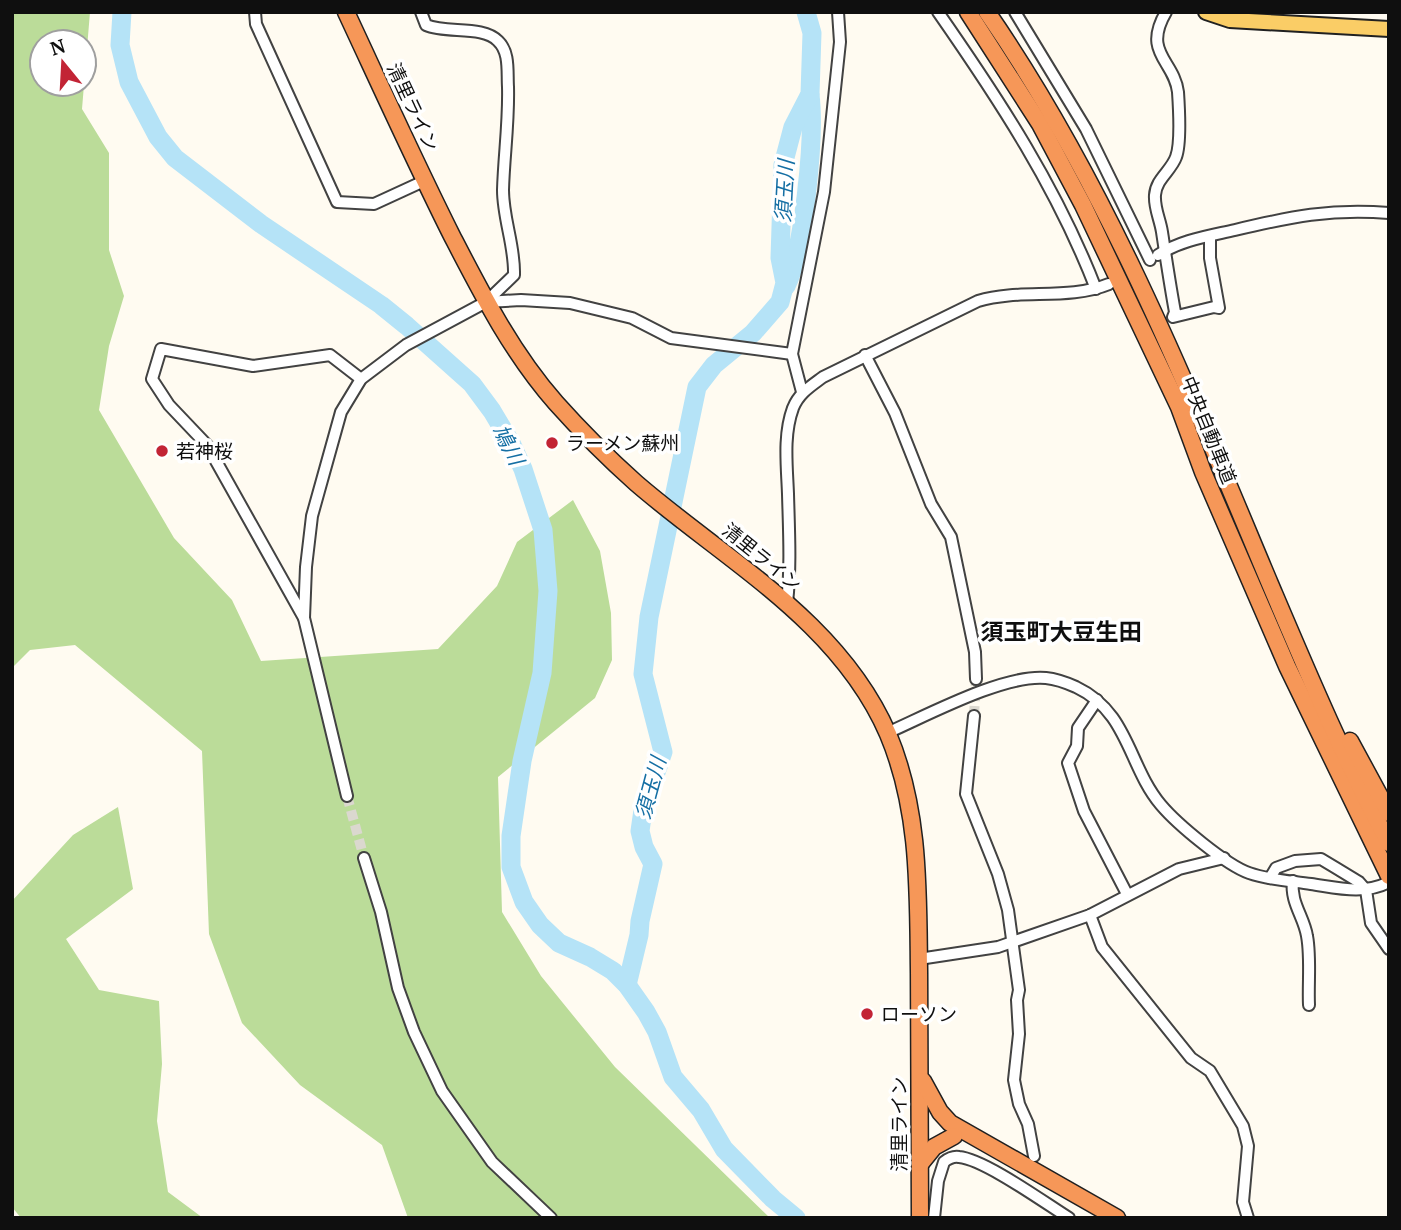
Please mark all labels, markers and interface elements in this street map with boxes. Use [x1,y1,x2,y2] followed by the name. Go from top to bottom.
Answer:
[28,28,98,98] north arrow
[47,32,69,60] text: N
[382,58,445,155] street label: 清里ライン
[768,157,800,223] water label: 須玉川
[1177,372,1242,487] street label: 中央自動車道
[487,419,532,471] water label: 鳩川
[566,430,679,455] place label: ラーメン蘇州
[544,435,560,451] marker: ラーメン蘇州
[176,438,233,463] place label: 若神桜
[154,443,170,459] marker: 若神桜
[718,517,807,596] street label: 清里ライン
[981,616,1142,647] district label: 須玉町大豆生田
[628,752,672,822] water label: 須玉川
[881,1001,957,1026] place label: ローソン
[859,1006,875,1022] marker: ローソン
[886,1076,911,1172] street label: 清里ライン

